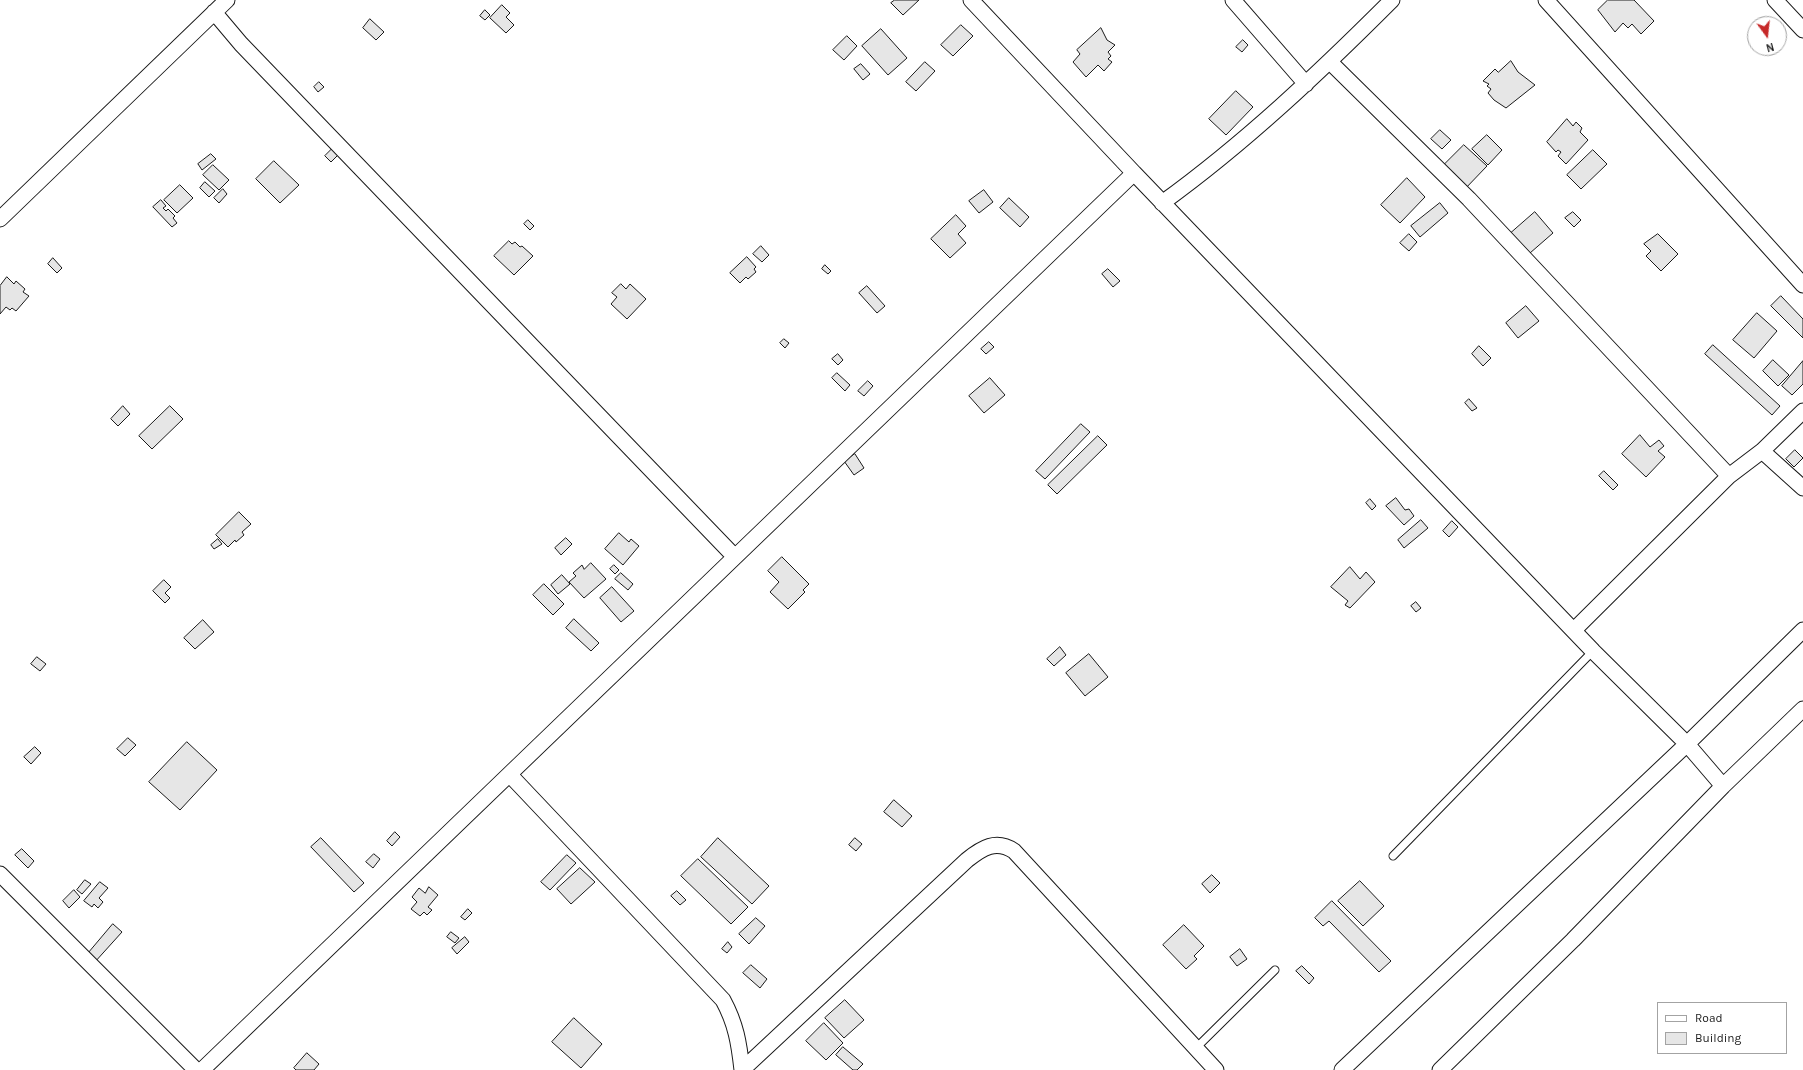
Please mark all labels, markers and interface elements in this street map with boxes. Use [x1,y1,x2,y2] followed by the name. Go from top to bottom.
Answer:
[1747,16,1787,56] north arrow
[1764,40,1775,54] text: N
[1657,1002,1787,1054] legend
[1695,1011,1723,1025] text: Road
[1695,1031,1741,1045] text: Building

